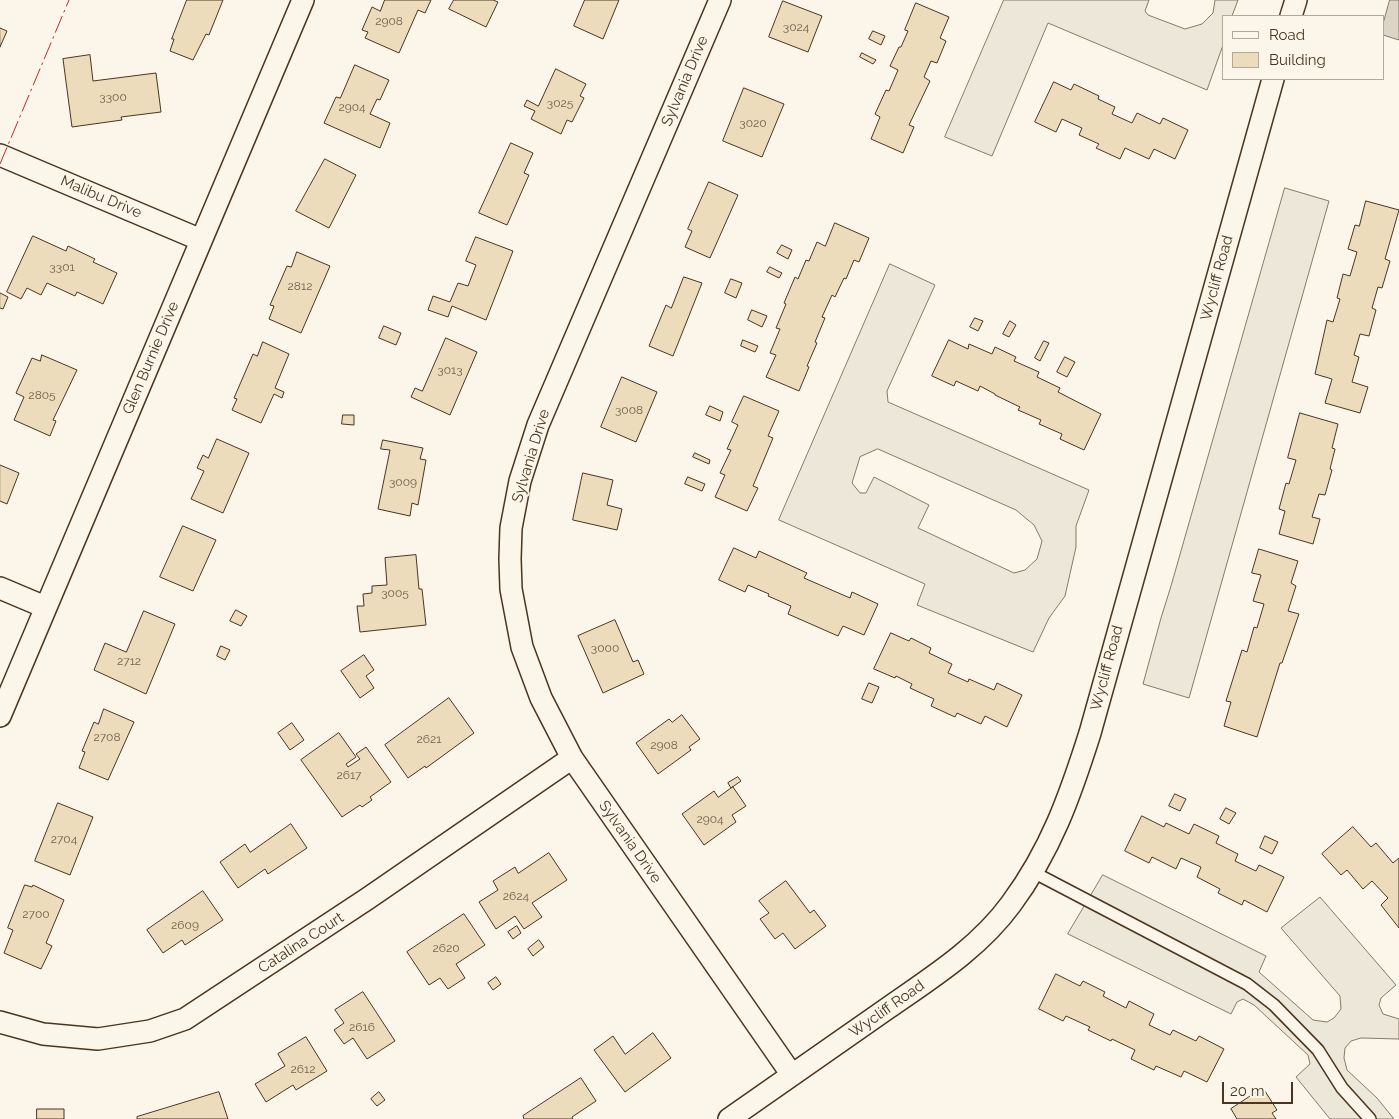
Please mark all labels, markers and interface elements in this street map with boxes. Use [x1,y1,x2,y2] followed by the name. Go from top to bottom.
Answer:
[375,14,403,28] house number: 2908
[1222,15,1384,80] legend
[783,20,809,34] house number: 3024
[1269,26,1305,44] text: Road
[658,33,712,129] street label: Sylvania Drive
[1269,51,1326,69] text: Building
[99,90,127,104] house number: 3300
[547,96,573,110] house number: 3025
[338,100,366,114] house number: 2904
[739,116,767,130] house number: 3020
[58,172,144,222] street label: Malibu Drive
[1197,233,1237,323] street label: Wycliff Road
[49,260,75,274] house number: 3301
[288,279,312,293] house number: 2812
[119,299,183,417] street label: Glen Burnie Drive
[437,363,463,377] house number: 3013
[28,388,56,402] house number: 2805
[615,403,643,417] house number: 3008
[508,407,554,505] street label: Sylvania Drive
[389,475,417,489] house number: 3009
[381,586,409,600] house number: 3005
[1087,623,1127,713] street label: Wycliff Road
[591,641,619,655] house number: 3000
[117,654,141,668] house number: 2712
[93,730,121,744] house number: 2708
[417,732,441,746] house number: 2621
[650,738,678,752] house number: 2908
[337,768,361,782] house number: 2617
[595,797,665,887] street label: Sylvania Drive
[696,812,724,826] house number: 2904
[51,832,77,846] house number: 2704
[503,889,529,903] house number: 2624
[22,907,50,921] house number: 2700
[255,909,347,977] street label: Catalina Court
[171,918,199,932] house number: 2609
[432,941,460,955] house number: 2620
[846,977,928,1041] street label: Wycliff Road
[349,1020,375,1034] house number: 2616
[291,1062,315,1076] house number: 2612
[1224,1072,1295,1104] scale bar
[1230,1082,1265,1100] text: 20 m

